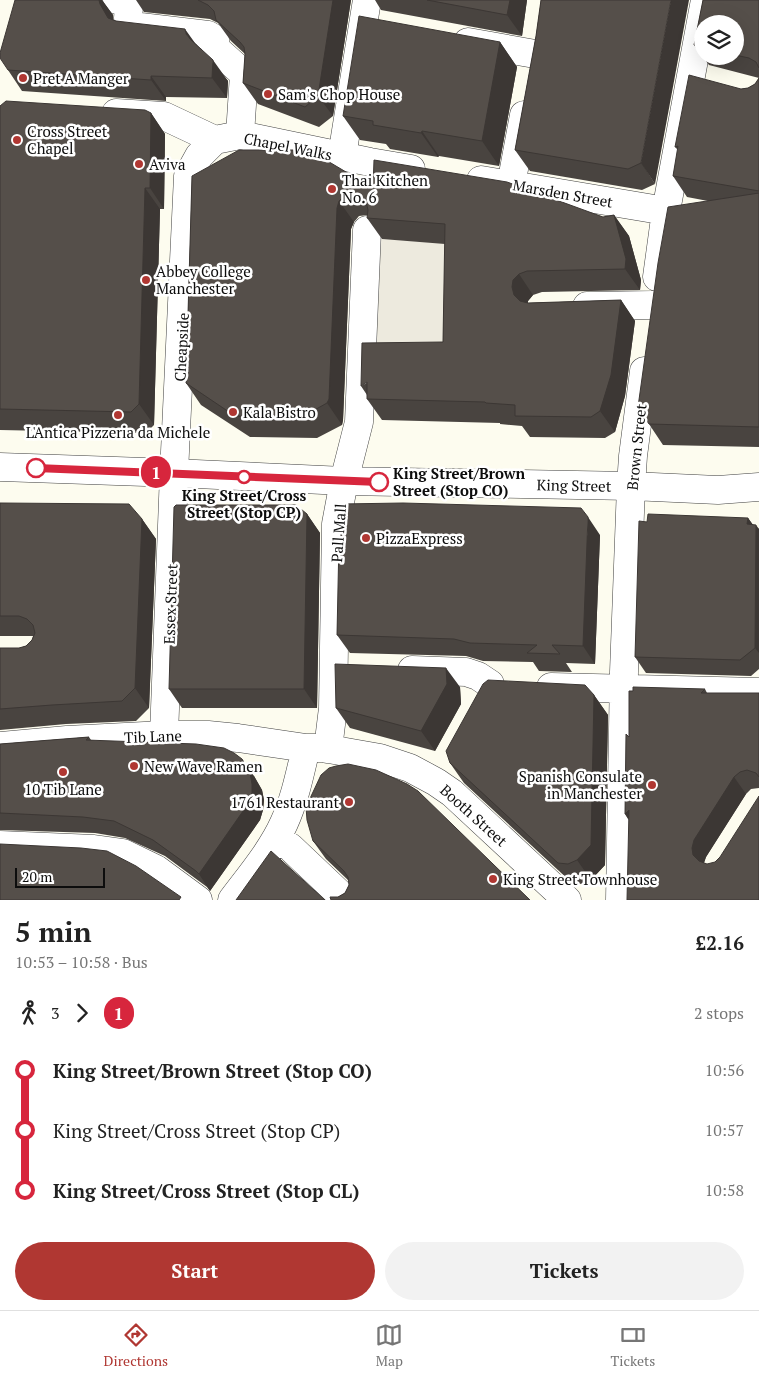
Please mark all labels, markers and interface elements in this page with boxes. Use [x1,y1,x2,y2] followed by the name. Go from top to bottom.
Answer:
[694,15,744,65] map controls
[694,15,744,65] button: layers
[33,68,129,88] place label: Pret A Manger
[17,72,29,84] marker: Pret A Manger
[278,84,400,104] place label: Sam's Chop House
[262,88,274,100] marker: Sam's Chop House
[27,121,108,158] place label: Cross Street Chapel
[242,128,334,164] street label: Chapel Walks
[11,134,23,146] marker: Cross Street Chapel
[149,154,186,174] place label: Aviva
[133,158,145,170] marker: Aviva
[342,170,428,207] place label: Thai Kitchen No. 6
[511,174,615,212] street label: Marsden Street
[326,183,338,195] marker: Thai Kitchen No. 6
[156,261,251,298] place label: Abbey College Manchester
[140,274,152,286] marker: Abbey College Manchester
[169,312,193,382] street label: Cheapside
[243,402,316,422] place label: Kala Bistro
[622,402,651,491] street label: Brown Street
[227,406,239,418] marker: Kala Bistro
[112,409,124,421] marker: L'Antica Pizzeria da Michele
[26,422,210,442] place label: L'Antica Pizzeria da Michele
[140,456,172,488] line badge: 1
[26,458,46,478] unlabelled marker
[151,460,161,484] text: 1
[393,463,526,500] place label: King Street/Brown Street (Stop CO)
[237,470,251,484] marker: King Street/Cross Street (Stop CP)
[369,472,389,492] marker: King Street/Brown Street (Stop CO)
[536,474,612,496] street label: King Street
[182,485,307,522] place label: King Street/Cross Street (Stop CP)
[326,503,350,563] street label: Pall Mall
[376,528,463,548] place label: PizzaExpress
[360,532,372,544] marker: PizzaExpress
[159,563,181,645] street label: Essex Street
[124,725,182,747] street label: Tib Lane
[144,756,263,776] place label: New Wave Ramen
[128,760,140,772] marker: New Wave Ramen
[57,766,69,778] marker: 10 Tib Lane
[519,766,642,803] place label: Spanish Consulate in Manchester
[24,779,102,799] place label: 10 Tib Lane
[646,779,658,791] marker: Spanish Consulate in Manchester
[436,780,512,851] street label: Booth Street
[231,792,339,812] place label: 1761 Restaurant
[343,796,355,808] marker: 1761 Restaurant
[15,865,105,888] scale bar
[22,867,52,886] text: 20 m
[503,869,657,889] place label: King Street Townhouse
[487,873,499,885] marker: King Street Townhouse
[15,913,92,950] text: 5 min
[695,930,744,955] text: £2.16
[15,951,148,973] text: 10:53 – 10:58 · Bus
[15,999,43,1027] icon: walk
[68,999,96,1027] icon: forward
[114,1001,124,1025] text: 1
[51,1002,60,1024] text: 3
[694,1002,744,1024] text: 2 stops
[53,1058,372,1083] text: King Street/Brown Street (Stop CO)
[705,1059,744,1081] text: 10:56
[53,1118,340,1143] text: King Street/Cross Street (Stop CP)
[705,1119,744,1141] text: 10:57
[53,1178,359,1203] text: King Street/Cross Street (Stop CL)
[705,1179,744,1201] text: 10:58
[15,1242,375,1300] button: Start
[385,1242,744,1300] button: Tickets
[104,1321,168,1370] tab: Directions
[375,1321,403,1370] tab: Map
[611,1321,655,1370] tab: Tickets

